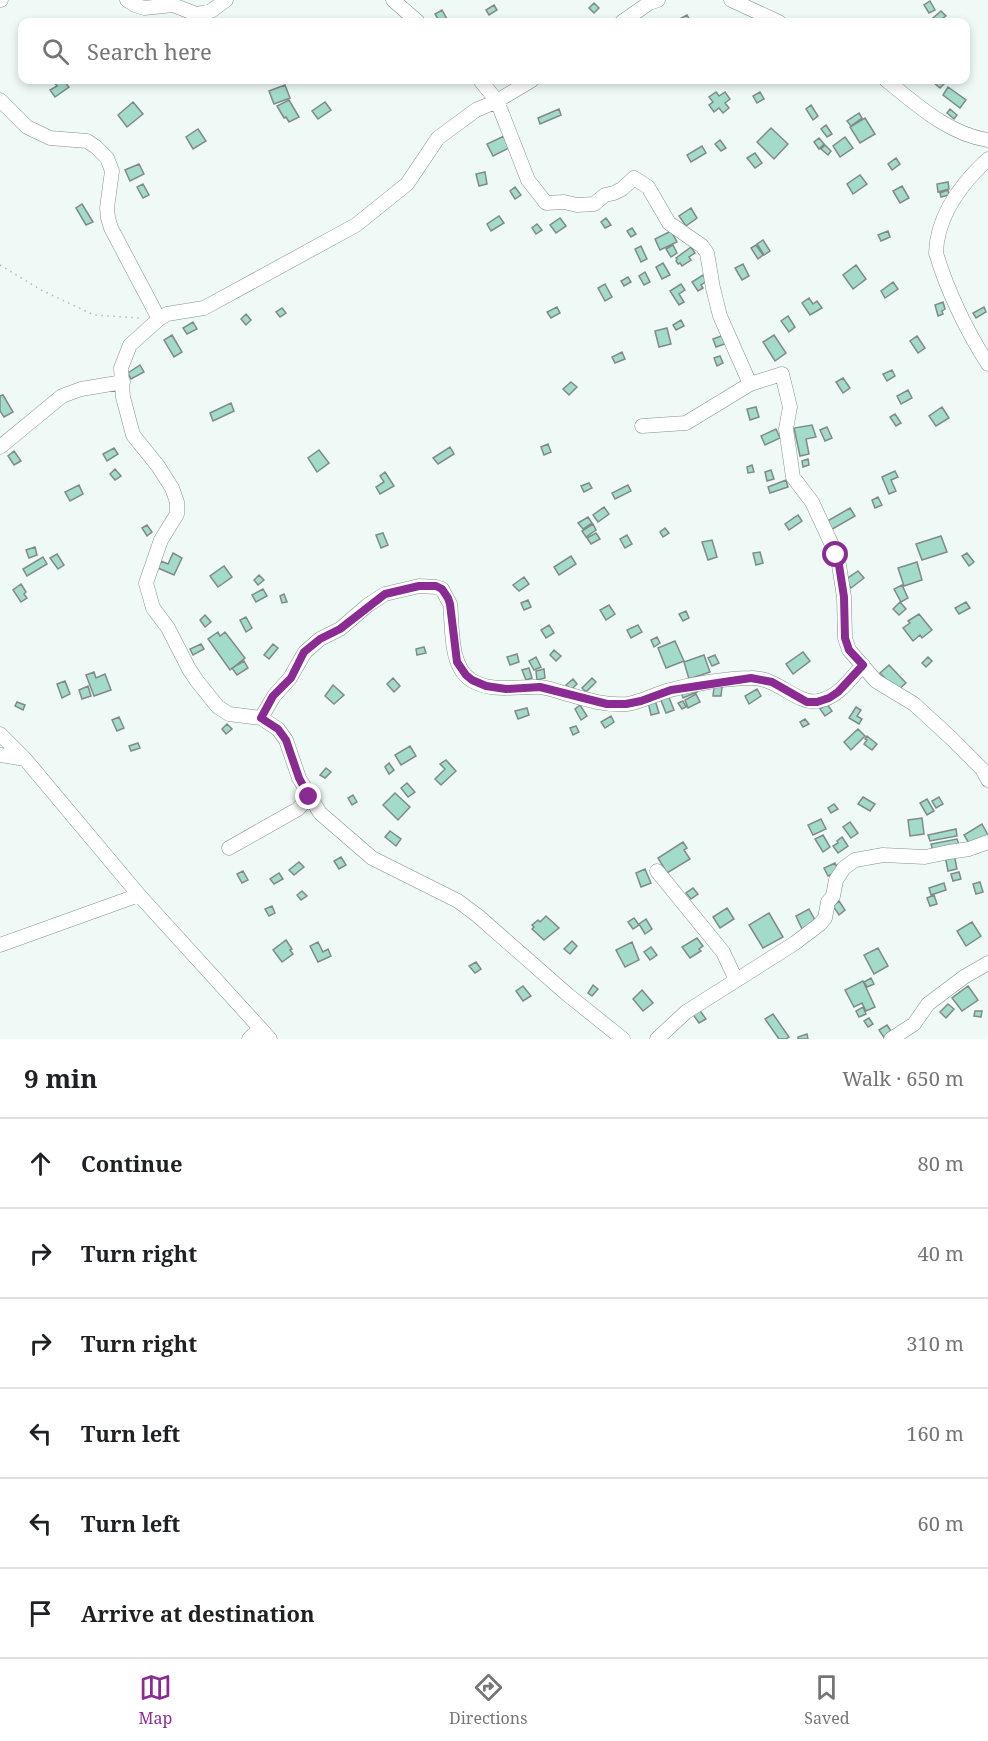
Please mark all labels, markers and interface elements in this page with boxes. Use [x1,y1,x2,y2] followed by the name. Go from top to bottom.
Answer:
[18,18,970,84] search box
[39,35,72,68] icon: search
[87,36,212,66] text: Search here
[822,541,848,567] route start
[295,783,321,809] route end
[24,1060,98,1096] text: 9 min
[842,1065,964,1092] text: Walk · 650 m
[24,1147,57,1180] icon: ahead
[81,1148,183,1178] text: Continue
[918,1150,964,1177] text: 80 m
[24,1237,57,1270] icon: right
[81,1238,197,1268] text: Turn right
[918,1240,964,1267] text: 40 m
[24,1327,57,1360] icon: right
[81,1328,197,1358] text: Turn right
[906,1330,964,1357] text: 310 m
[24,1417,57,1450] icon: left
[81,1418,180,1448] text: Turn left
[906,1420,964,1447] text: 160 m
[24,1507,57,1540] icon: left
[81,1508,180,1538] text: Turn left
[918,1510,964,1537] text: 60 m
[24,1597,57,1630] icon: arrive
[81,1598,315,1628] text: Arrive at destination
[138,1671,172,1729] tab: Map
[449,1671,527,1729] tab: Directions
[804,1671,850,1729] tab: Saved

